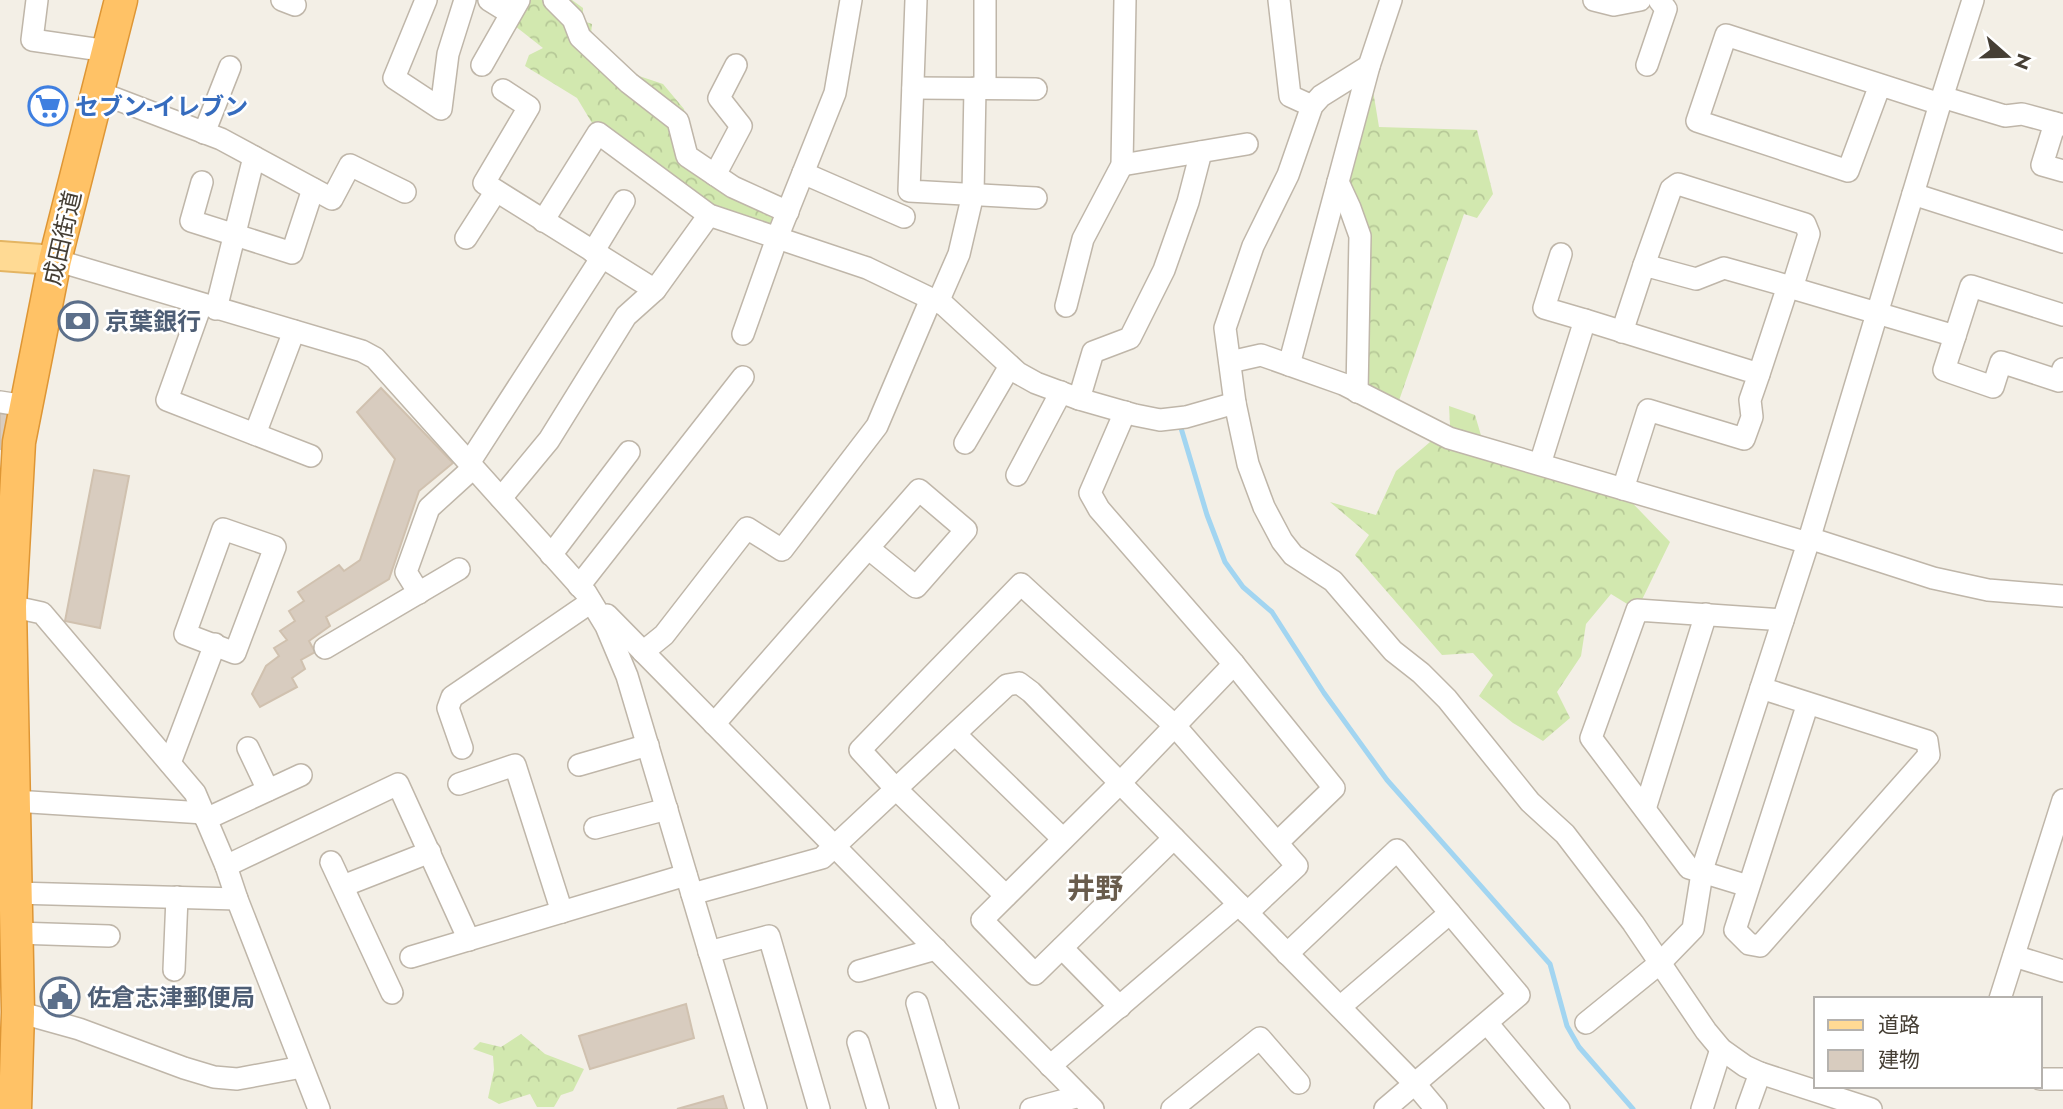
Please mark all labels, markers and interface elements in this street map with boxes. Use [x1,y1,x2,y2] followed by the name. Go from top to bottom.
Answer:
[1972,21,2042,91] north arrow
[2007,50,2038,73] text: N
[27,85,69,127] supermarket icon: セブン-イレブン
[75,89,248,124] place label: セブン-イレブン
[34,187,90,289] street label: 成田街道
[57,300,99,342] bank icon: 京葉銀行
[105,304,201,339] place label: 京葉銀行
[1067,868,1123,909] district label: 井野
[39,976,81,1018] public building icon: 佐倉志津郵便局
[87,980,255,1015] place label: 佐倉志津郵便局
[1814,997,2042,1088] legend
[1878,1010,1920,1040] text: 道路
[1878,1045,1920,1075] text: 建物

